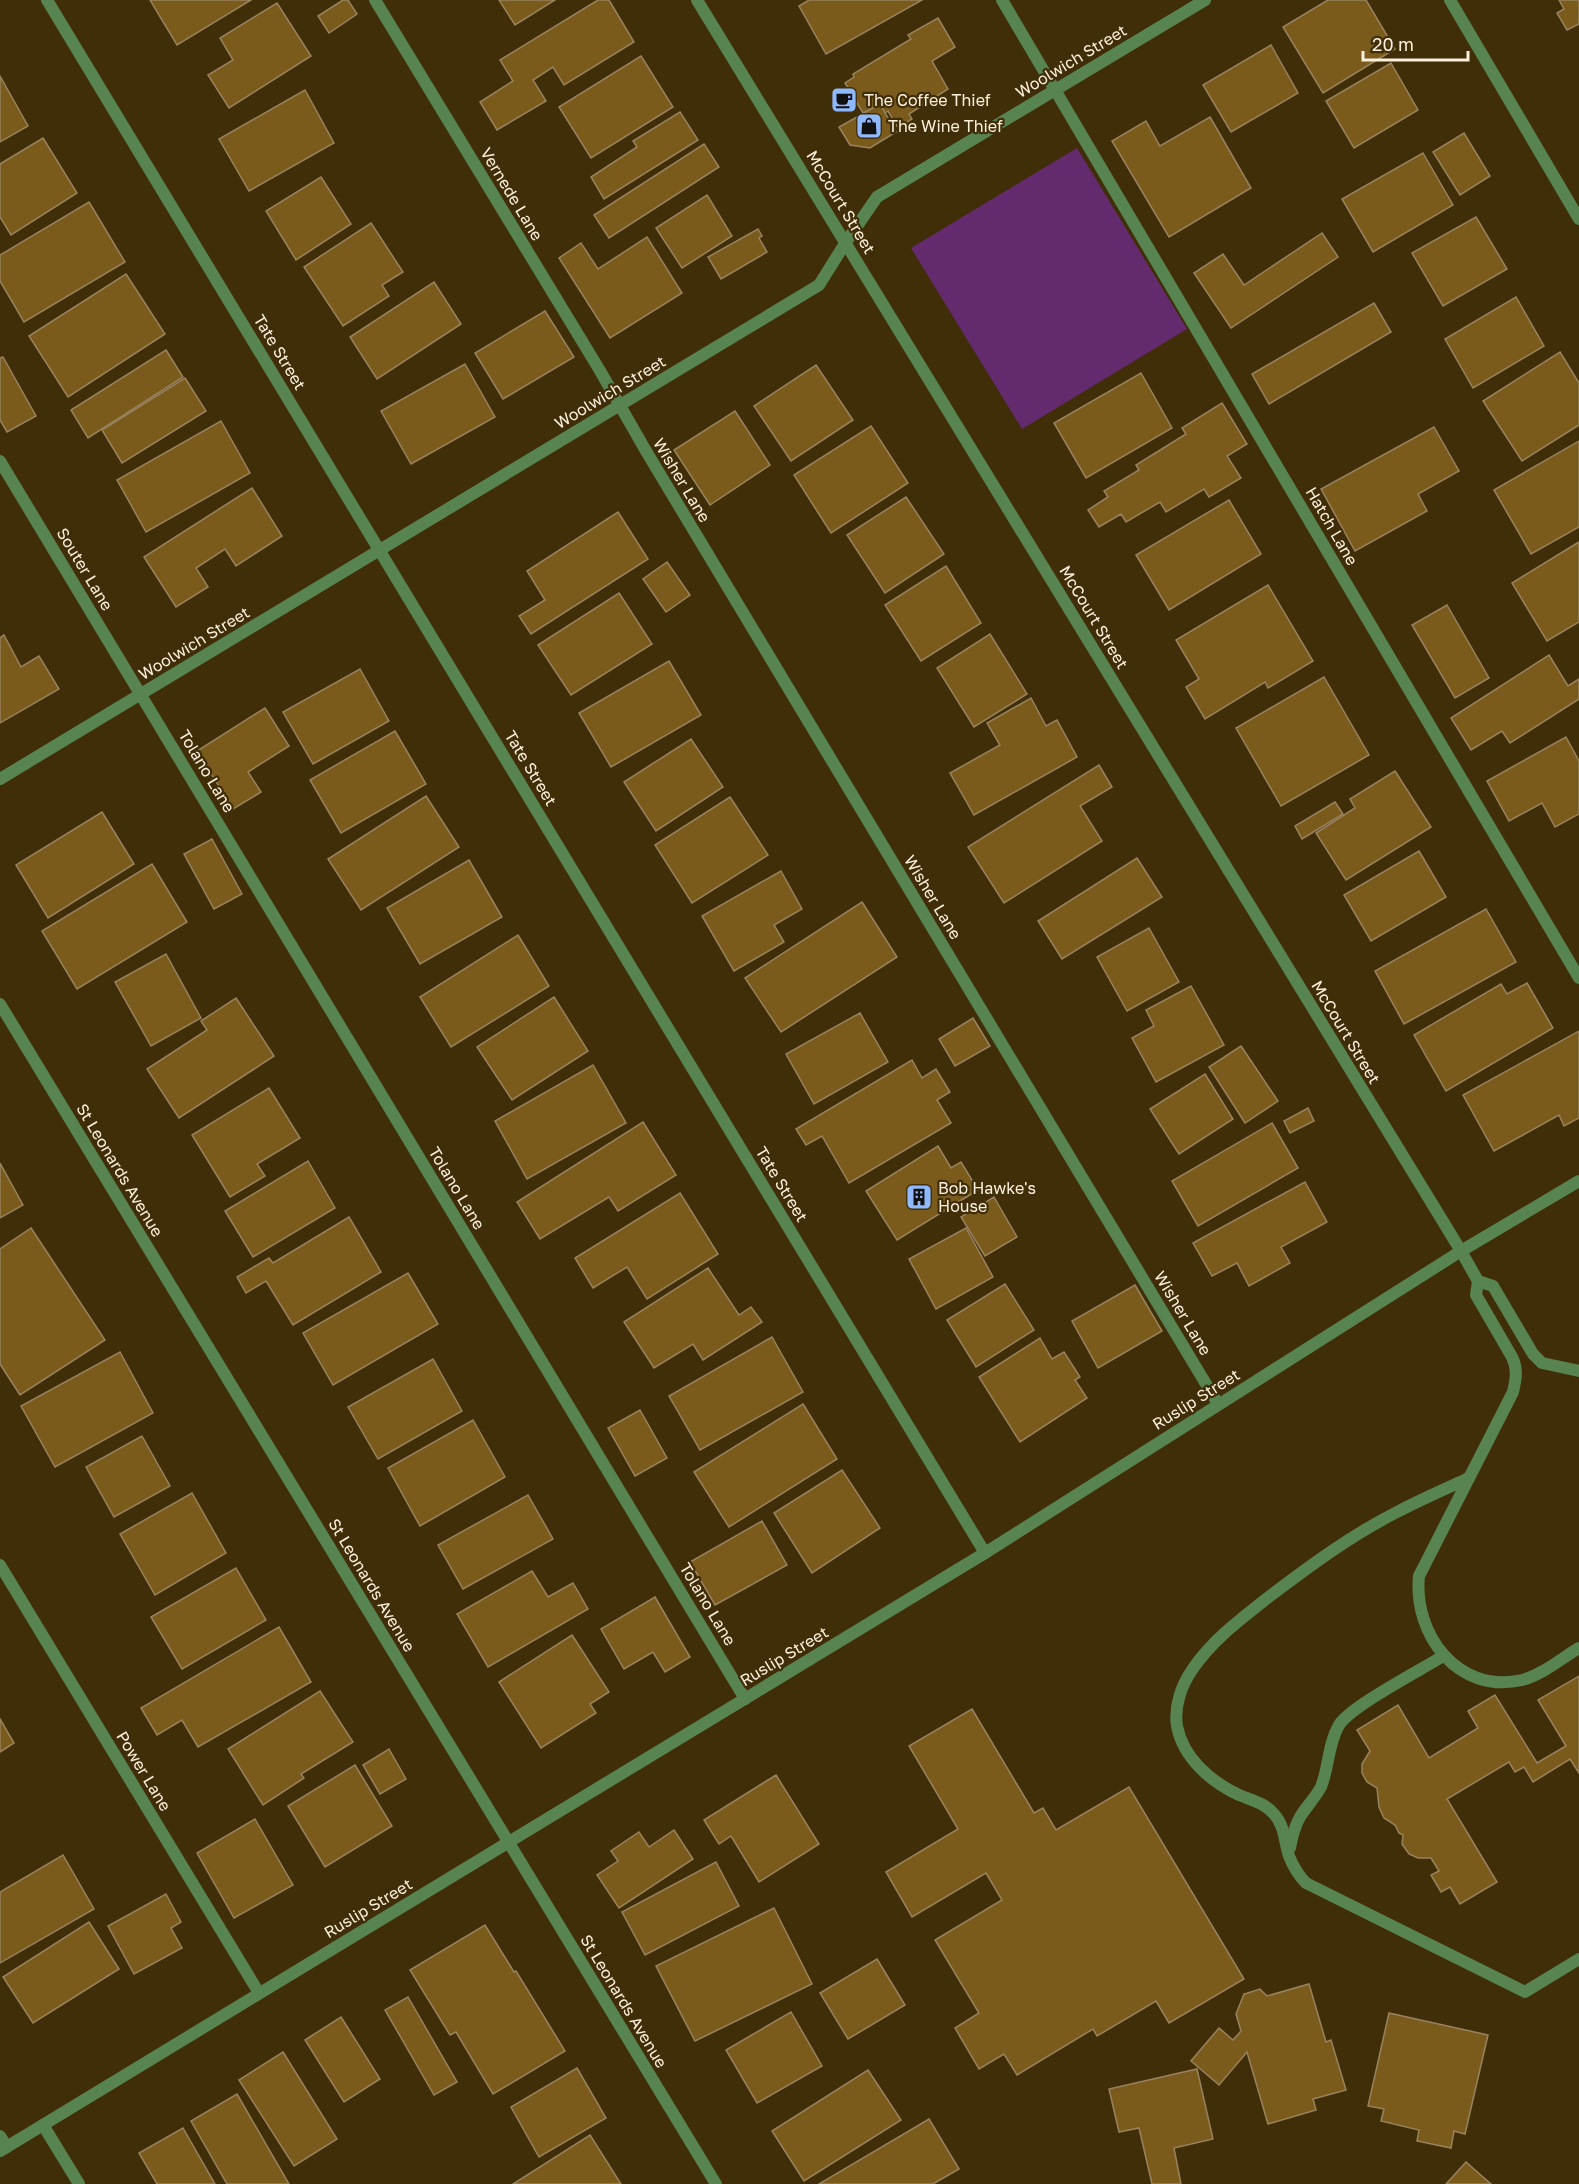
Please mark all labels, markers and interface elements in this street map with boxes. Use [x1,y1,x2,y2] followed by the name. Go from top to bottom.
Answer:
[1012,20,1130,102] street label: Woolwich Street
[1363,24,1468,62] scale bar
[1372,33,1414,55] text: 20 m
[829,85,859,115] cafe icon: The Coffee Thief
[864,90,991,110] place label: The Coffee Thief
[854,111,884,141] shop icon: The Wine Thief
[888,116,1003,136] place label: The Wine Thief
[476,144,548,244] street label: Vernede Lane
[802,147,880,257] street label: McCourt Street
[250,311,310,393] street label: Tate Street
[551,351,669,433] street label: Woolwich Street
[649,434,715,526] street label: Wisher Lane
[1301,483,1363,569] street label: Hatch Lane
[53,524,117,614] street label: Souter Lane
[1055,562,1133,672] street label: McCourt Street
[135,602,253,684] street label: Woolwich Street
[174,726,240,816] street label: Tolano Lane
[501,727,561,809] street label: Tate Street
[900,851,966,943] street label: Wisher Lane
[1307,977,1385,1087] street label: McCourt Street
[72,1100,168,1240] street label: St Leonards Avenue
[424,1143,490,1233] street label: Tolano Lane
[752,1143,812,1225] street label: Tate Street
[938,1178,1036,1216] place label: Bob Hawke's House
[904,1182,934,1212] building icon: Bob Hawke's House
[1150,1267,1216,1359] street label: Wisher Lane
[1149,1364,1243,1434] street label: Ruslip Street
[324,1515,420,1655] street label: St Leonards Avenue
[675,1559,741,1649] street label: Tolano Lane
[736,1622,832,1690] street label: Ruslip Street
[112,1727,176,1815] street label: Power Lane
[320,1874,416,1942] street label: Ruslip Street
[576,1931,672,2071] street label: St Leonards Avenue

